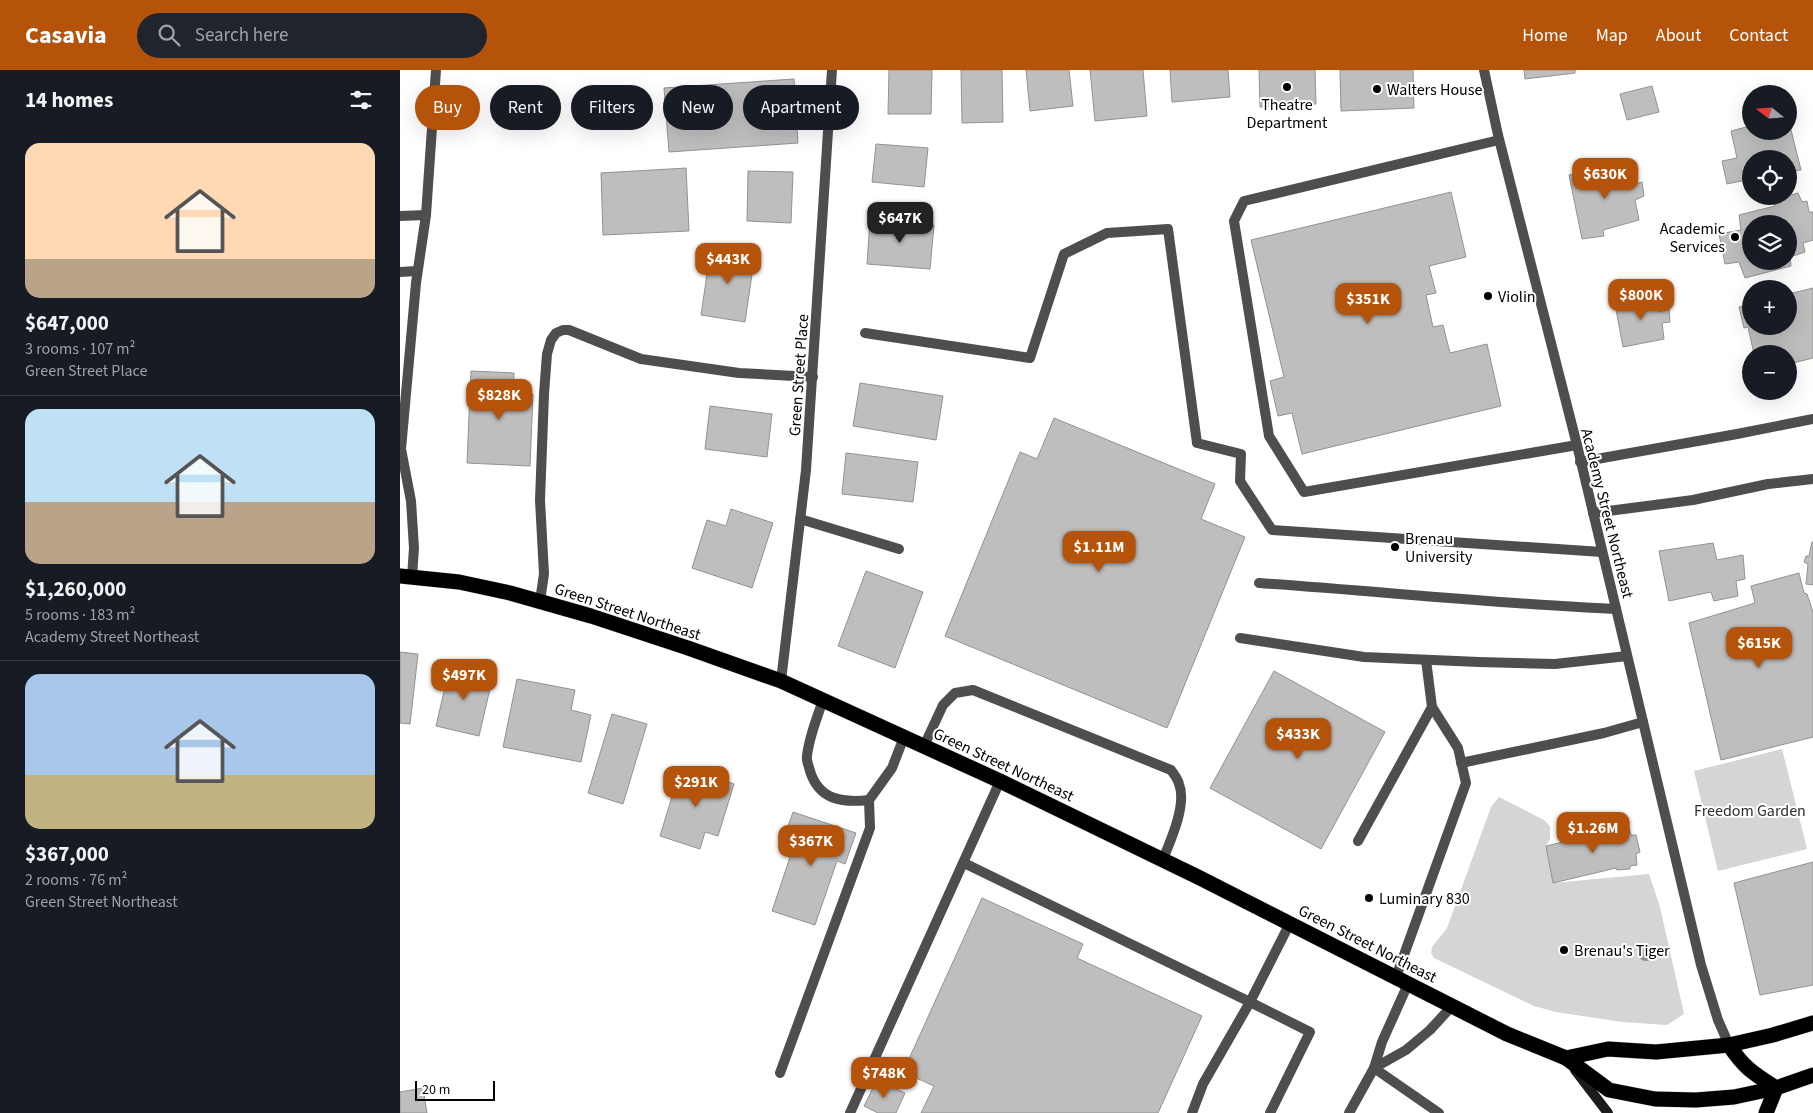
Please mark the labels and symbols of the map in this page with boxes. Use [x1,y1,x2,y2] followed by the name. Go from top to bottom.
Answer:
[1387,79,1482,101] place label: Walters House
[1281,81,1293,93] marker: Theatre Department
[1371,83,1383,95] marker: Walters House
[1742,85,1798,140] north arrow
[1247,94,1328,134] place label: Theatre Department
[1570,158,1640,200] pin: $630K
[865,202,935,244] pin: $647K
[1660,218,1725,258] place label: Academic Services
[1729,231,1741,243] marker: Academic Services
[693,242,763,285] pin: $443K
[1606,278,1676,321] pin: $800K
[1333,282,1403,325] pin: $351K
[1498,286,1536,308] place label: Violin
[1482,290,1494,302] marker: Violin
[784,313,814,437] street label: Green Street Place
[464,378,534,421] pin: $828K
[1575,426,1639,601] street label: Academy Street Northeast
[1405,528,1473,568] place label: Brenau University
[1058,530,1140,573] pin: $1.11M
[1389,541,1401,553] marker: Brenau University
[552,578,704,646] street label: Green Street Northeast
[1724,626,1794,669] pin: $615K
[429,658,499,701] pin: $497K
[1263,718,1333,760] pin: $433K
[930,723,1078,807] street label: Green Street Northeast
[661,766,731,808] pin: $291K
[1694,800,1806,822] park label: Freedom Garden
[1552,812,1634,854] pin: $1.26M
[776,824,846,867] pin: $367K
[1379,888,1470,910] place label: Luminary 830
[1363,892,1375,904] marker: Luminary 830
[1295,899,1441,989] street label: Green Street Northeast
[1574,940,1670,962] place label: Brenau's Tiger
[1558,944,1570,956] marker: Brenau's Tiger
[849,1056,919,1099] pin: $748K
[415,1078,495,1101] scale bar

